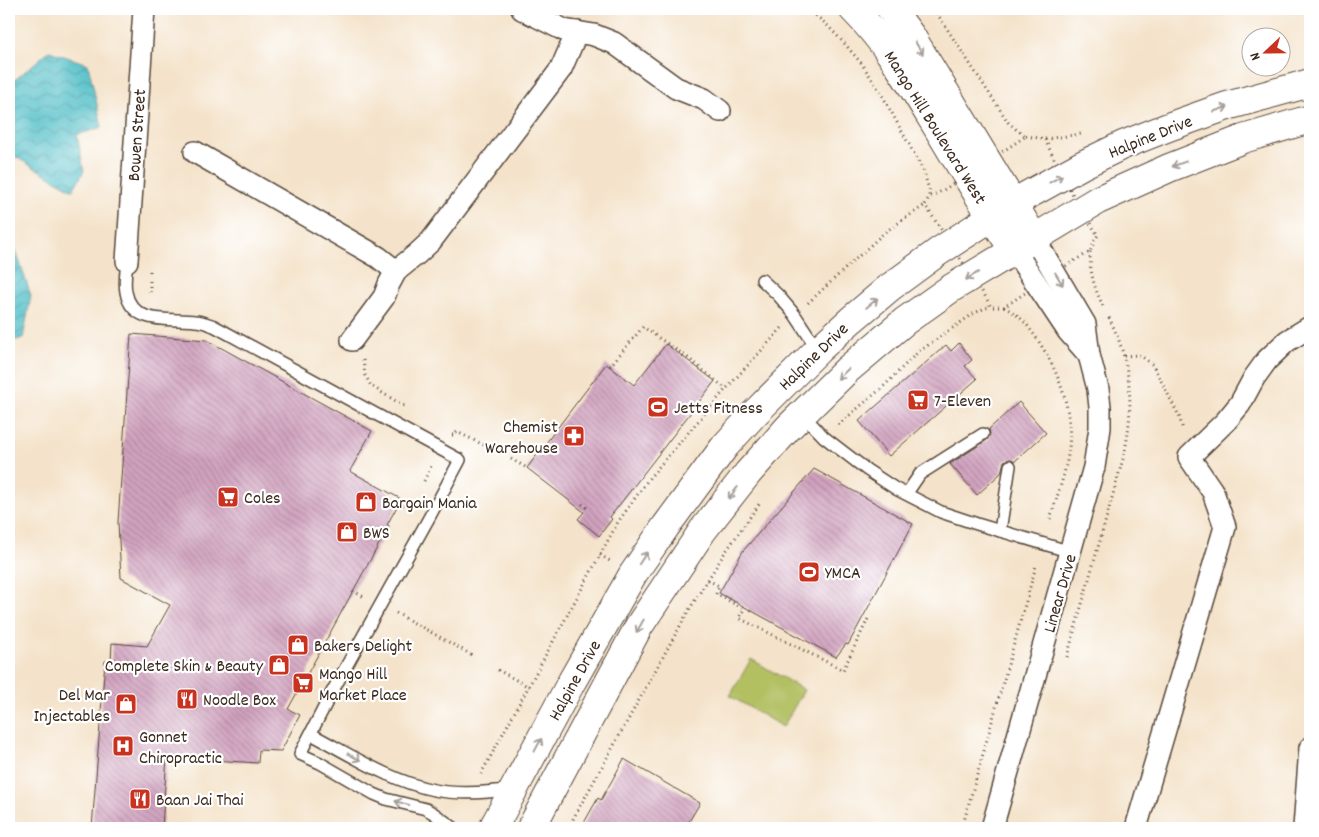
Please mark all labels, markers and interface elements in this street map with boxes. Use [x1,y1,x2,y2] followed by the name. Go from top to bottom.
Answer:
[1242,28,1292,78] north arrow
[915,41,925,55] one-way arrow
[876,47,991,210] street label: Mango Hill Boulevard West
[1245,49,1266,63] text: N
[123,88,154,182] street label: Bowen Street
[1213,103,1229,113] one-way arrow
[1105,110,1197,166] street label: Halpine Drive
[1172,160,1188,169] one-way arrow
[1048,174,1063,184] one-way arrow
[965,270,979,281] one-way arrow
[1055,272,1065,286] one-way arrow
[866,297,879,308] one-way arrow
[774,318,855,398] street label: Halpine Drive
[837,368,849,380] one-way arrow
[906,388,930,412] supermarket icon: 7-Eleven
[934,390,991,415] place label: 7-Eleven
[646,395,670,419] sports icon: Jetts Fitness
[674,397,763,422] place label: Jetts Fitness
[485,416,558,462] place label: Chemist Warehouse
[562,424,586,448] pharmacy icon: Chemist Warehouse
[216,485,240,509] supermarket icon: Coles
[727,486,738,499] one-way arrow
[244,487,281,512] place label: Coles
[354,490,378,514] shop icon: Bargain Mania
[382,492,477,517] place label: Bargain Mania
[335,520,359,544] shop icon: BWS
[363,522,390,547] place label: BWS
[1038,551,1085,636] street label: Linear Drive
[638,552,648,566] one-way arrow
[797,560,821,584] sports icon: YMCA
[825,562,861,587] place label: YMCA
[634,619,644,633] one-way arrow
[286,633,310,657] shop icon: Bakers Delight
[314,635,413,660] place label: Bakers Delight
[544,636,609,726] street label: Halpine Drive
[267,653,291,677] shop icon: Complete Skin & Beauty
[105,655,264,680] place label: Complete Skin & Beauty
[319,663,407,709] place label: Mango Hill Market Place
[291,671,315,695] supermarket icon: Mango Hill Market Place
[34,684,110,730] place label: Del Mar Injectables
[175,687,199,711] restaurant icon: Noodle Box
[203,689,276,714] place label: Noodle Box
[114,692,138,716] shop icon: Del Mar Injectables
[139,726,222,772] place label: Gonnet Chiropractic
[111,734,135,758] hospital icon: Gonnet Chiropractic
[533,738,543,753] one-way arrow
[346,753,361,762] one-way arrow
[128,787,152,811] restaurant icon: Baan Jai Thai
[156,789,243,814] place label: Baan Jai Thai
[394,798,410,807] one-way arrow

